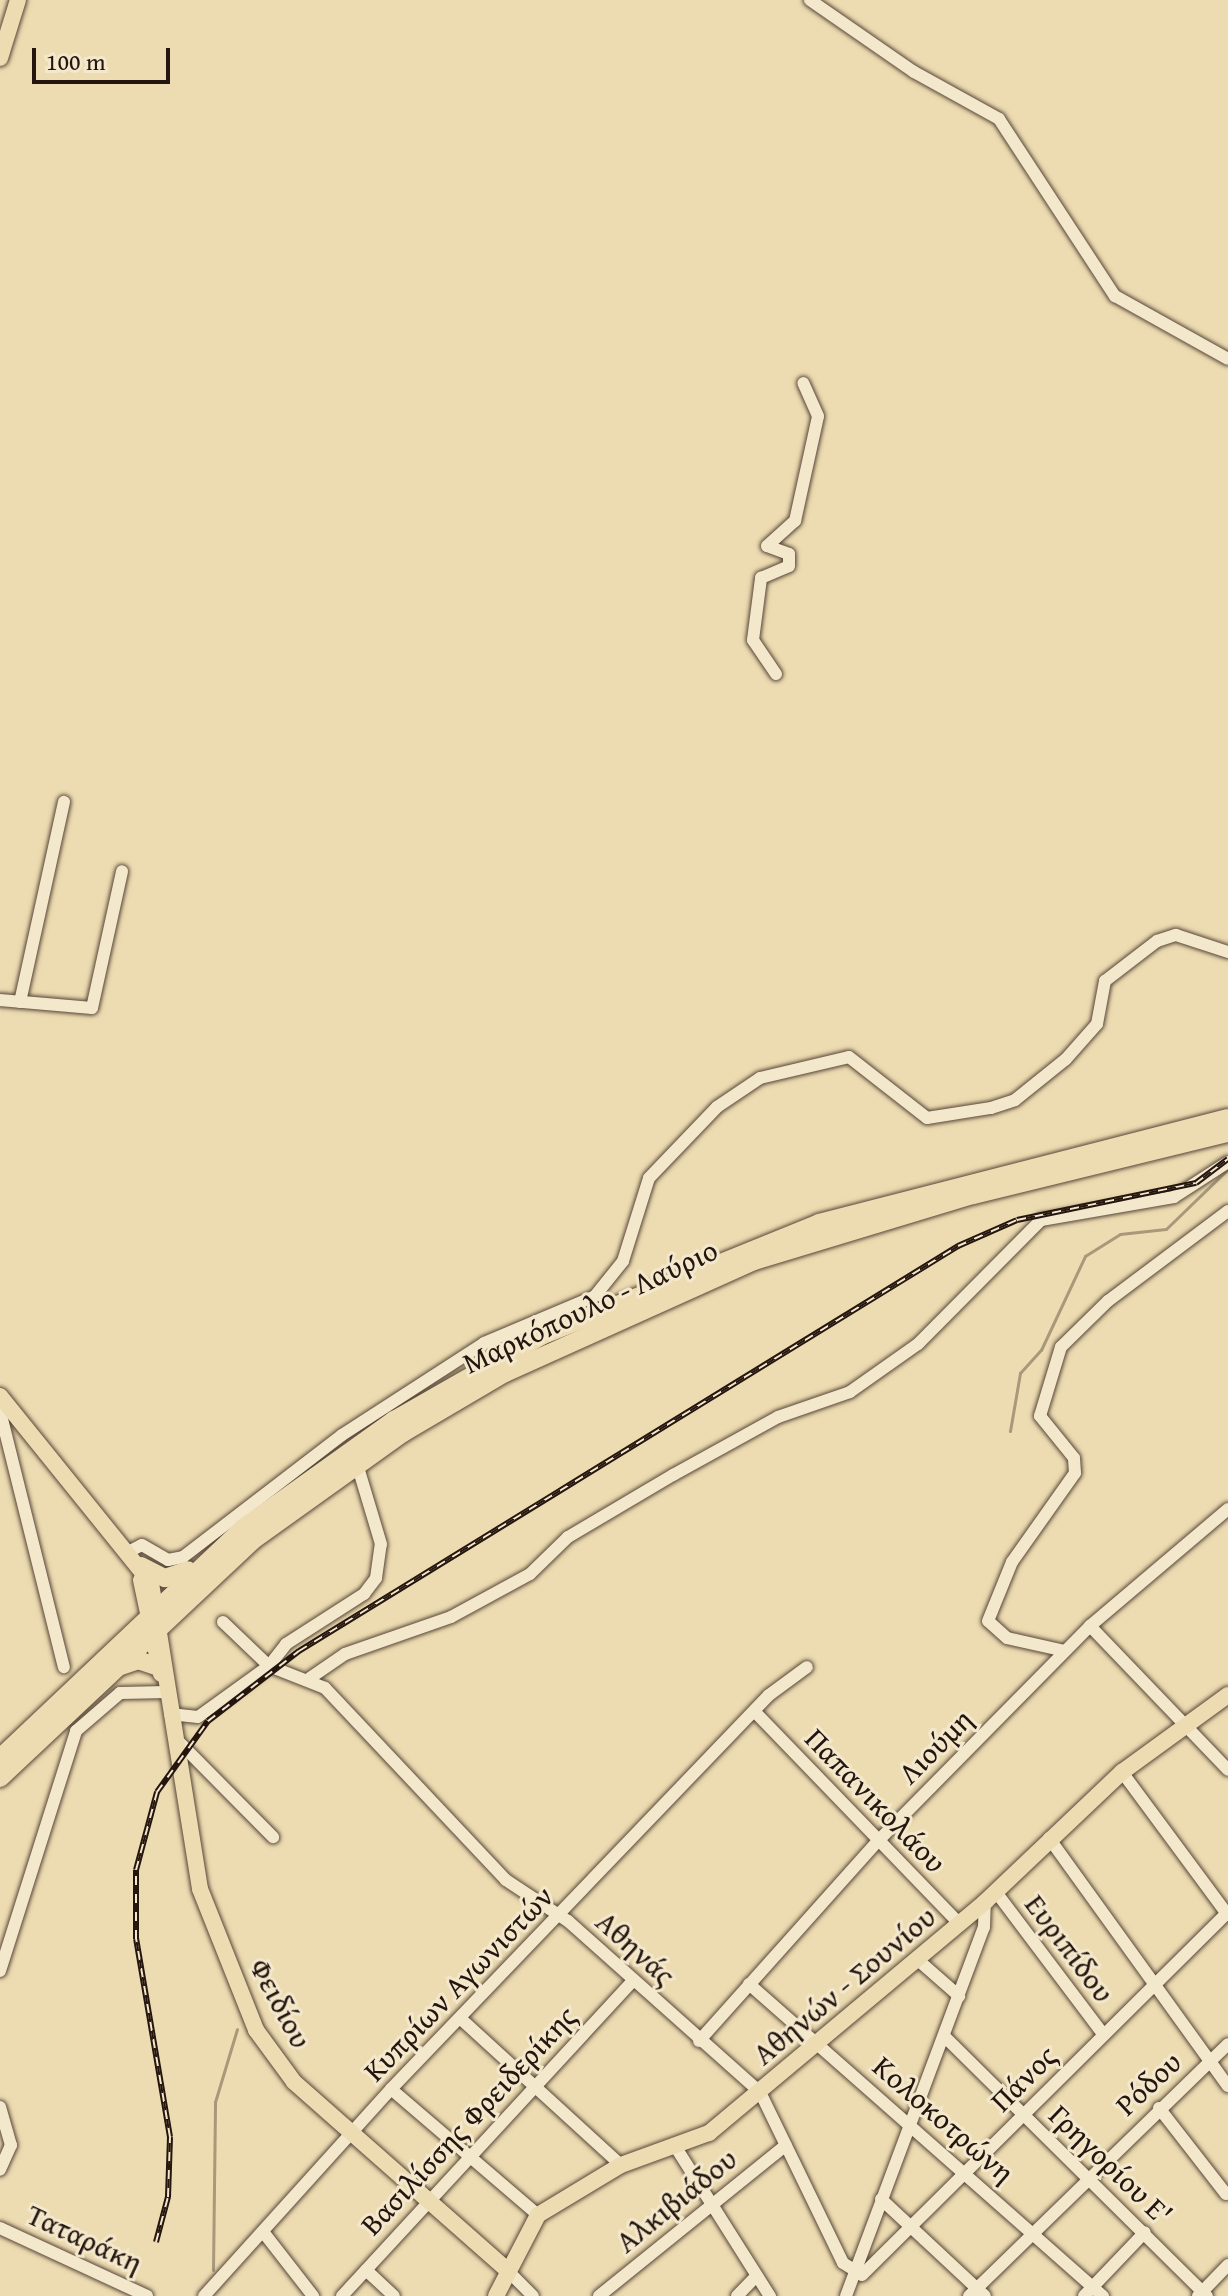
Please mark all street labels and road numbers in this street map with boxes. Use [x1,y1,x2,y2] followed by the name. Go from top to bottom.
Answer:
[457,1231,723,1381] street label: Μαρκόπουλο - Λαύριο
[890,1701,980,1791] street label: Λιούμη
[798,1720,954,1880] street label: Παπανικολάου
[356,1878,560,2088] street label: Κυπρίων Αγωνιστών
[1018,1887,1122,2009] street label: Ευριπίδου
[745,1898,943,2072] street label: Αθηνών - Σουνίου
[589,1903,683,1993] street label: Αθηνάς
[242,1952,320,2054] street label: Φειδίου
[353,1998,583,2242] street label: Βασιλίσσης Φρειδερίκης
[982,2037,1064,2119] street label: Πάνος
[1108,2044,1188,2122] street label: Ρόδου
[866,2048,1022,2190] street label: Κολοκοτρώνη
[1042,2096,1180,2232] street label: Γρηγορίου Ε'
[608,2140,744,2260] street label: Αλκιβιάδου
[22,2196,148,2280] street label: Ταταράκη

